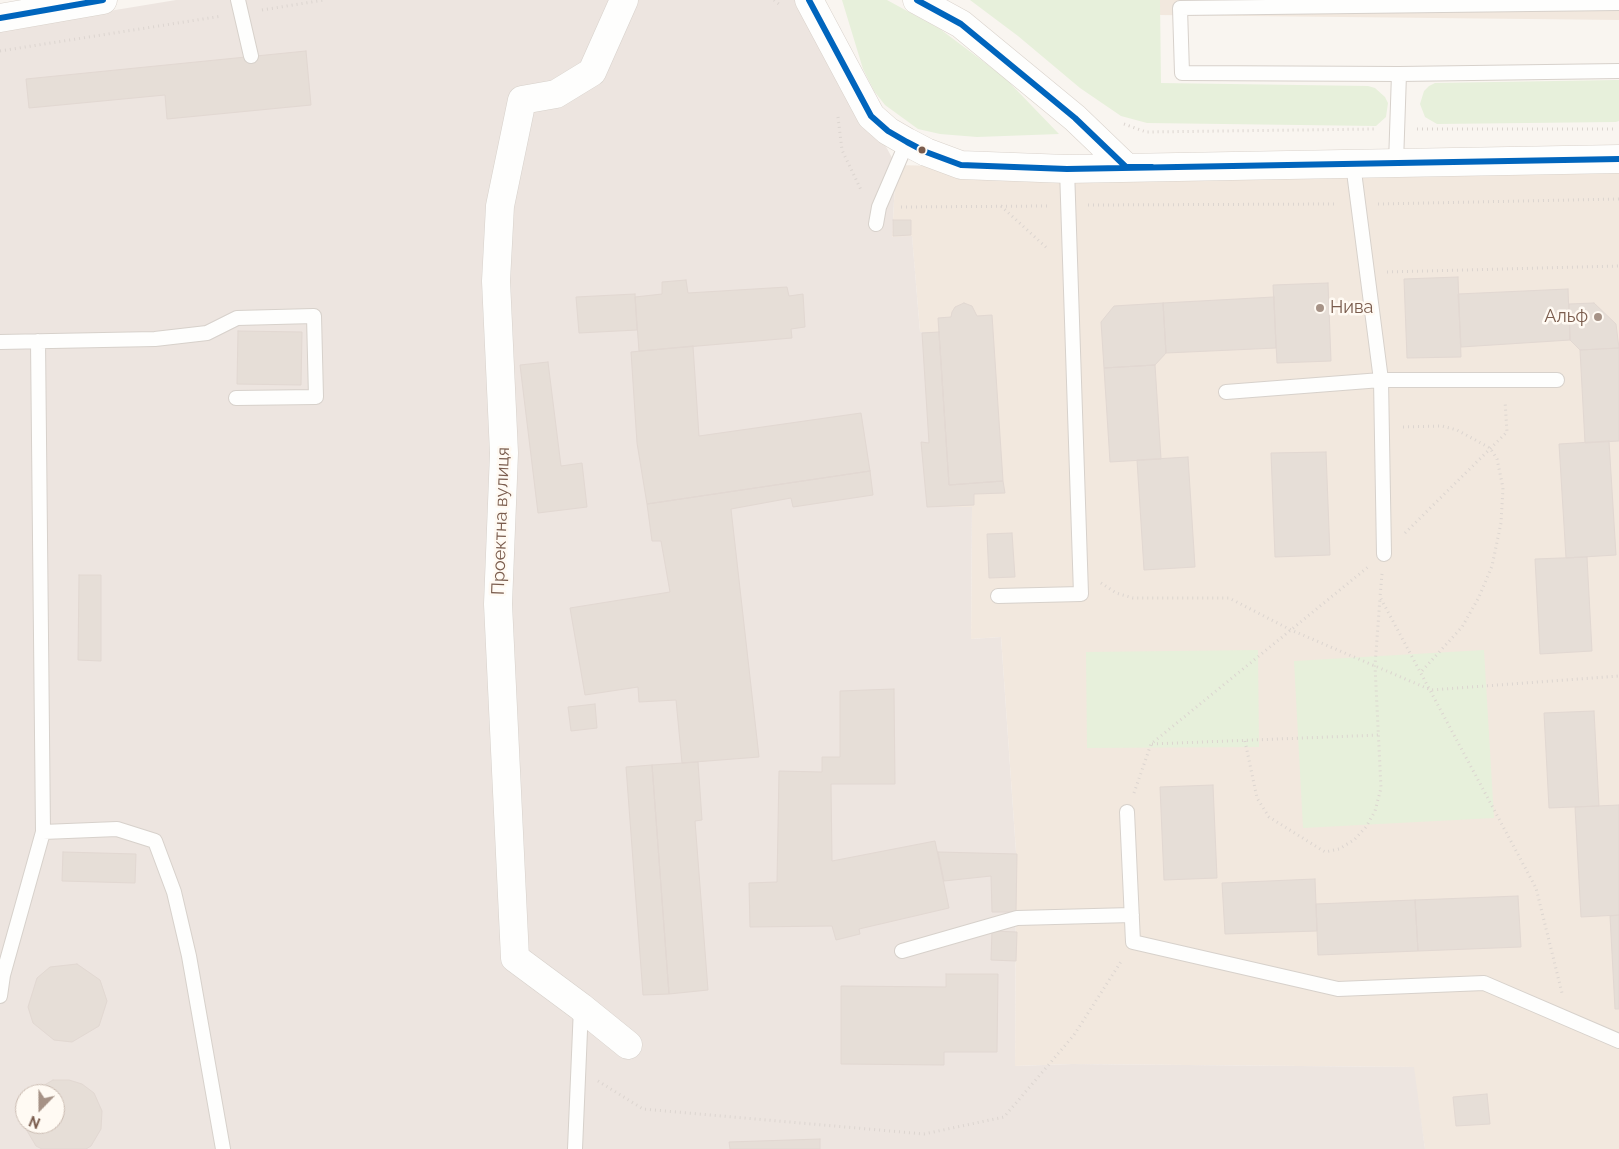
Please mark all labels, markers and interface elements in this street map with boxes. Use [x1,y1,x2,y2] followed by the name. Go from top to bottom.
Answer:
[917,145,927,155] unlabelled marker
[1330,297,1373,319] place label: Нива
[1314,302,1326,314] marker: Нива
[1544,306,1588,328] place label: Альф
[1592,311,1604,323] marker: Альф
[488,447,514,595] street label: Проектна вулиця
[15,1084,65,1134] north arrow
[27,1113,43,1131] text: N

